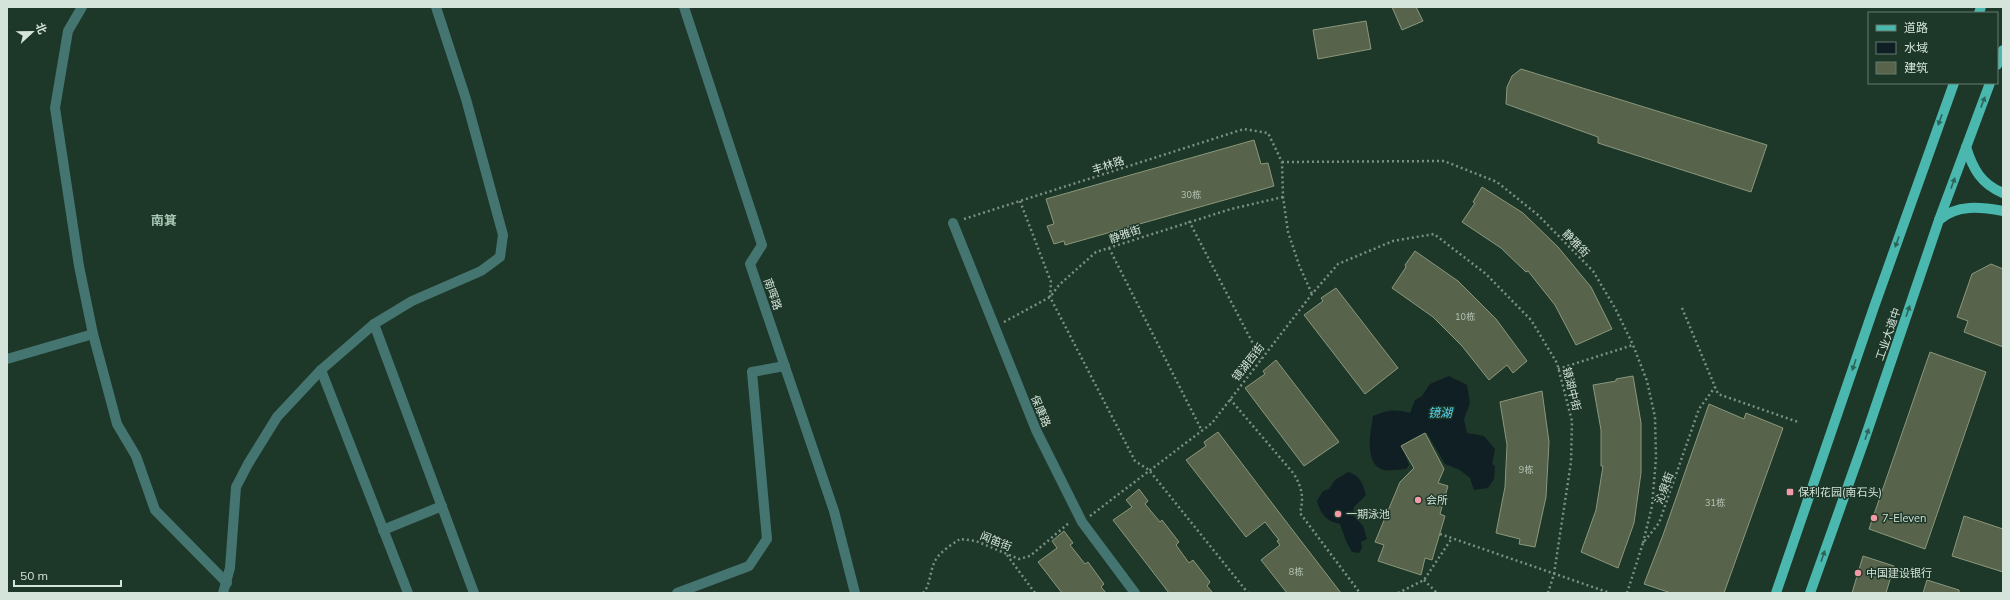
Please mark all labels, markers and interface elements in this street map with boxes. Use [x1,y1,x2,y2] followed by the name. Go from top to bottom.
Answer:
[12,12,52,52] north arrow
[1868,12,1998,84] legend
[1904,20,1928,35] text: 道路
[33,21,50,36] text: 北
[1904,40,1928,55] text: 水域
[1904,60,1928,75] text: 建筑
[1981,95,1987,107] one-way arrow
[1937,114,1943,126] one-way arrow
[1090,153,1126,177] street label: 丰林路
[1950,177,1956,189] one-way arrow
[1181,189,1201,200] house number: 30栋
[151,212,177,228] district label: 南箕
[1107,222,1143,246] street label: 静雅街
[1560,226,1592,260] street label: 静雅街
[1893,237,1899,249] one-way arrow
[761,276,785,312] street label: 南晖路
[1906,304,1912,316] one-way arrow
[1872,306,1904,362] street label: 工业大道中
[1455,311,1475,322] house number: 10栋
[1229,340,1267,384] street label: 镜湖西街
[1850,359,1856,371] one-way arrow
[1560,366,1584,412] street label: 镜湖中街
[1028,393,1054,429] street label: 保康路
[1428,405,1454,420] water label: 镜湖
[1864,427,1870,439] one-way arrow
[1519,464,1533,475] house number: 9栋
[1652,470,1676,506] street label: 沁泉街
[1798,485,1882,499] place label: 保利花园(南石头)
[1785,487,1795,497] marker: 保利花园(南石头)
[1426,493,1448,507] place label: 会所
[1413,495,1423,505] marker: 会所
[1705,497,1725,508] house number: 31栋
[1346,507,1390,521] place label: 一期泳池
[1333,509,1343,519] marker: 一期泳池
[1882,511,1927,525] place label: 7-Eleven
[1869,513,1879,523] marker: 7-Eleven
[978,528,1014,554] street label: 闻笛街
[1820,550,1826,562] one-way arrow
[14,562,121,588] scale bar
[1289,566,1303,577] house number: 8栋
[1866,566,1932,580] place label: 中国建设银行
[20,568,48,583] text: 50 m
[1853,568,1863,578] marker: 中国建设银行

